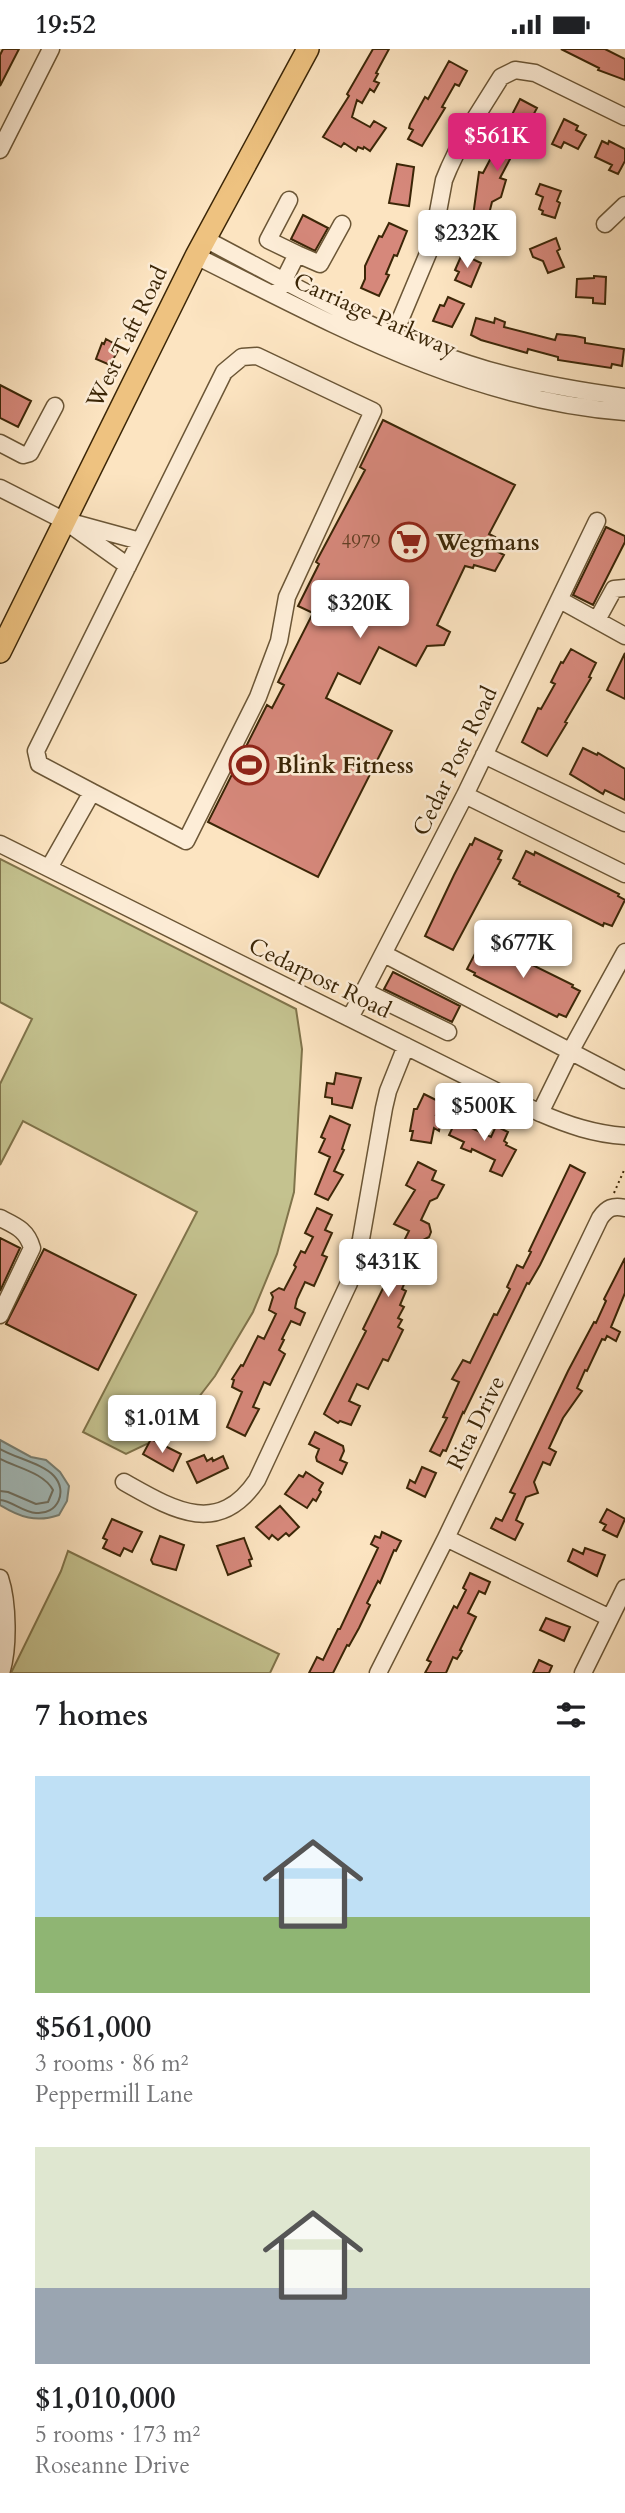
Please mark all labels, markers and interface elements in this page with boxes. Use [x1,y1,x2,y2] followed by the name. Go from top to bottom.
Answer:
[35,7,96,42] text: 19:52
[448,113,546,173] pin: $561K
[464,120,530,151] text: $561K
[418,211,516,270] pin: $232K
[434,217,500,248] text: $232K
[79,260,175,414] street label: West Taft Road
[289,265,461,365] street label: Carriage Parkway
[388,521,430,563] supermarket icon: Wegmans
[435,527,540,558] place label: Wegmans
[342,529,381,555] house number: 4979
[311,581,409,640] pin: $320K
[327,587,393,618] text: $320K
[405,681,505,841] street label: Cedar Post Road
[228,744,270,786] sports icon: Blink Fitness
[276,750,414,781] place label: Blink Fitness
[474,921,572,980] pin: $677K
[490,927,556,958] text: $677K
[244,930,397,1026] street label: Cedarpost Road
[435,1083,533,1143] pin: $500K
[451,1090,517,1121] text: $500K
[339,1239,437,1299] pin: $431K
[355,1246,421,1277] text: $431K
[440,1371,512,1475] street label: Rita Drive
[105,1395,219,1455] pin: $1.01M
[124,1402,200,1433] text: $1.01M
[35,1695,148,1736] text: 7 homes
[552,1696,590,1734] icon: filters
[250,1821,376,1947] icon: home
[35,2007,151,2048] text: $561,000
[35,2048,188,2079] text: 3 rooms · 86 m²
[35,2079,194,2110] text: Peppermill Lane
[250,2192,376,2318] icon: home
[35,2378,176,2419] text: $1,010,000
[35,2419,200,2450] text: 5 rooms · 173 m²
[35,2450,190,2481] text: Roseanne Drive

